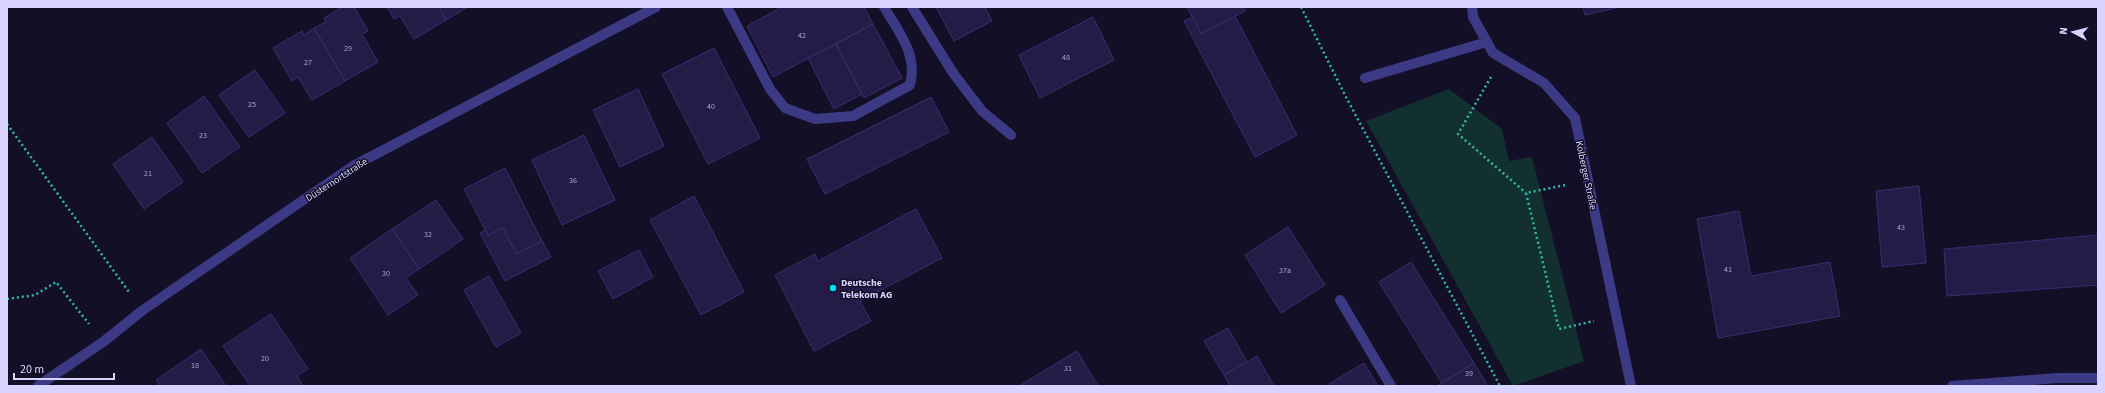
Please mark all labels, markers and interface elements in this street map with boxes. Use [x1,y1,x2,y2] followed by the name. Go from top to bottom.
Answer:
[2053,12,2093,52] north arrow
[2056,26,2071,35] text: N
[798,30,806,41] house number: 42
[344,43,352,54] house number: 29
[1062,52,1070,63] house number: 48
[304,57,312,68] house number: 27
[248,99,256,110] house number: 25
[707,101,715,112] house number: 40
[199,130,207,141] house number: 23
[1572,139,1600,211] street label: Kolberger Straße
[303,155,370,205] street label: Düsternortstraße
[144,168,152,179] house number: 21
[569,175,577,186] house number: 36
[1897,222,1905,233] house number: 43
[424,229,432,240] house number: 32
[1724,264,1732,275] house number: 41
[1279,265,1291,276] house number: 37a
[382,268,390,279] house number: 30
[841,276,892,302] place label: Deutsche Telekom AG
[828,283,838,293] marker: Deutsche Telekom AG
[261,353,269,364] house number: 20
[14,355,114,381] scale bar
[191,360,199,371] house number: 18
[20,361,44,378] text: 20 m
[1064,363,1072,374] house number: 31
[1465,368,1473,379] house number: 39

